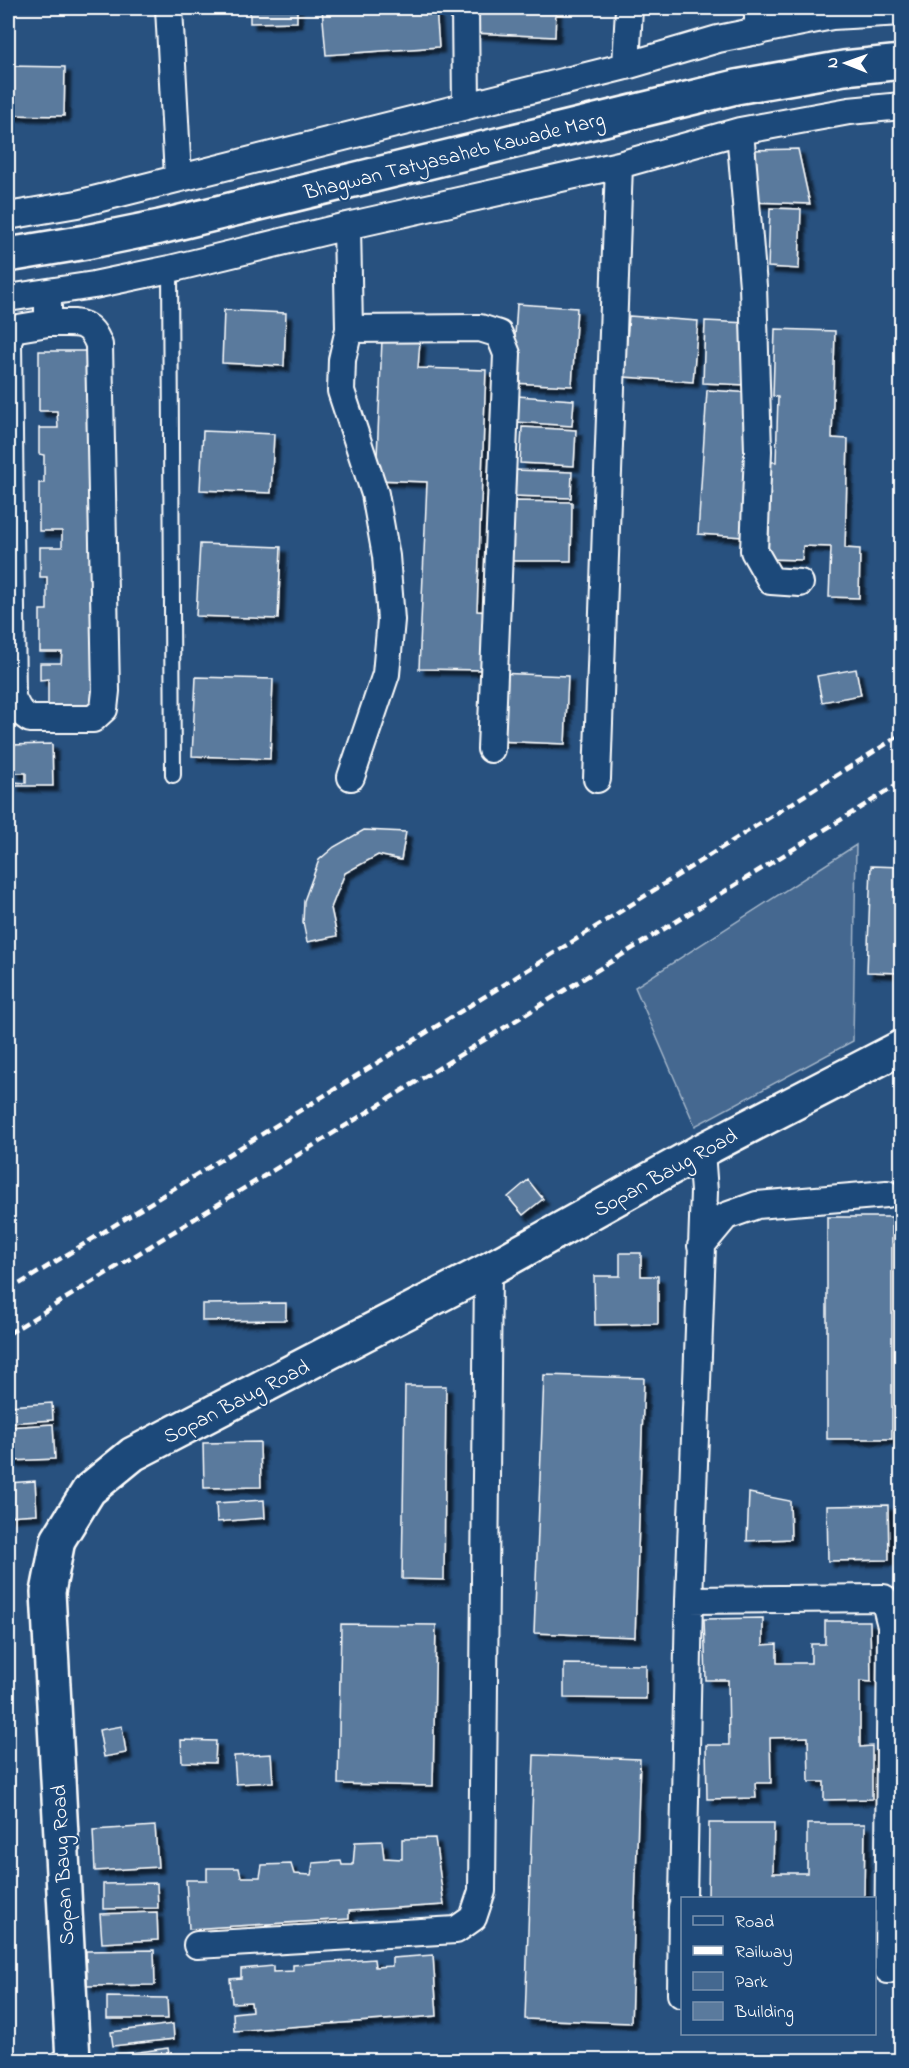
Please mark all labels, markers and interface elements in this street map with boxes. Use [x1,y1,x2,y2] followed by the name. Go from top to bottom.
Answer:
[816,33,876,93] north arrow
[821,57,845,68] text: N
[300,105,608,211] street label: Bhagwan Tatyasaheb Kawade Marg
[588,1122,745,1228] street label: Sopan Baug Road
[159,1353,316,1454] street label: Sopan Baug Road
[45,1784,85,1946] street label: Sopan Baug Road
[681,1897,876,2035] legend
[735,1910,774,1936] text: Road
[735,1940,792,1966] text: Railway
[735,1970,768,1996] text: Park
[734,2000,794,2027] text: Building

